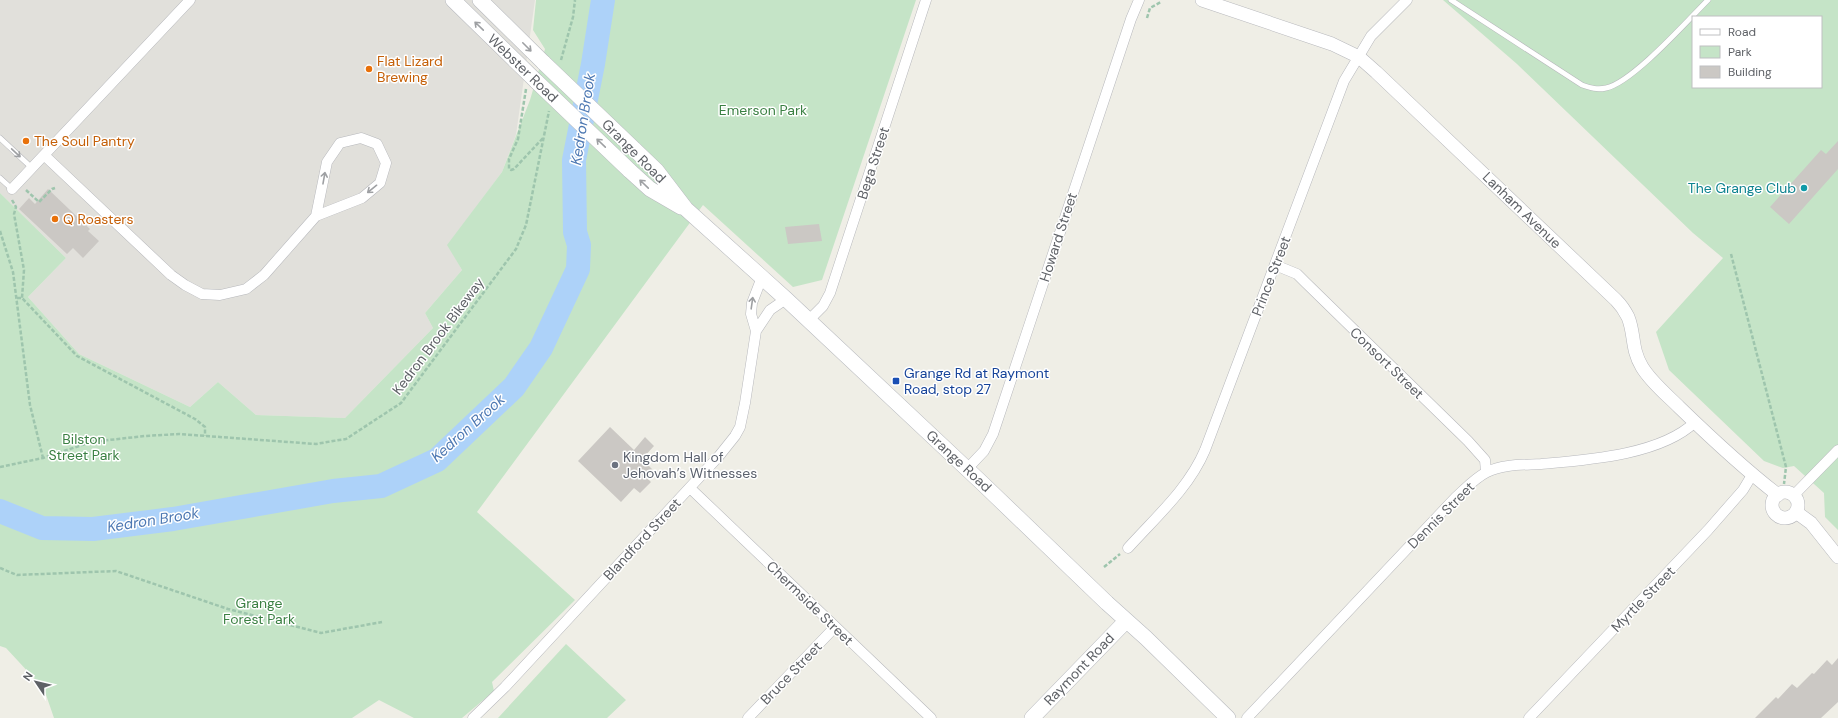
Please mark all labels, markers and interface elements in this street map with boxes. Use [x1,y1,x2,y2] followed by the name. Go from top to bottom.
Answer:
[1692,16,1822,88] legend
[474,21,484,31] one-way arrow
[1728,24,1756,40] text: Road
[484,30,562,106] street label: Webster Road
[522,42,532,52] one-way arrow
[1728,44,1752,60] text: Park
[377,52,443,86] place label: Flat Lizard Brewing
[364,64,374,74] marker: Flat Lizard Brewing
[1728,64,1772,80] text: Building
[566,71,600,166] water label: Kedron Brook
[719,101,807,119] park label: Emerson Park
[598,115,670,187] street label: Grange Road
[853,124,893,202] street label: Bega Street
[34,132,135,150] place label: The Soul Pantry
[21,136,31,146] marker: The Soul Pantry
[596,138,606,147] one-way arrow
[11,149,21,158] one-way arrow
[1479,168,1565,252] street label: Lanham Avenue
[320,172,328,185] one-way arrow
[639,179,649,189] one-way arrow
[1688,179,1796,197] place label: The Grange Club
[1799,183,1809,193] marker: The Grange Club
[367,185,378,194] one-way arrow
[1035,190,1081,284] street label: Howard Street
[63,210,134,228] place label: Q Roasters
[50,214,60,224] marker: Q Roasters
[1248,234,1294,318] street label: Prince Street
[388,274,488,398] street label: Kedron Brook Bikeway
[748,297,756,310] one-way arrow
[1346,323,1428,403] street label: Consort Street
[904,364,1049,398] place label: Grange Rd at Raymont Road, stop 27
[891,376,901,386] marker: Grange Rd at Raymont Road, stop 27
[427,389,509,467] water label: Kedron Brook
[922,426,996,496] street label: Grange Road
[48,430,120,464] park label: Bilston Street Park
[623,448,757,482] place label: Kingdom Hall of Jehovah’s Witnesses
[610,460,620,470] marker: Kingdom Hall of Jehovah’s Witnesses
[1404,478,1478,552] street label: Dennis Street
[599,494,685,584] street label: Blandford Street
[106,503,201,537] water label: Kedron Brook
[763,557,857,649] street label: Chermside Street
[1607,562,1679,636] street label: Myrtle Street
[223,594,295,628] park label: Grange Forest Park
[1040,629,1118,709] street label: Raymont Road
[756,638,826,708] street label: Bruce Street
[16,662,56,702] north arrow
[20,669,36,684] text: N

